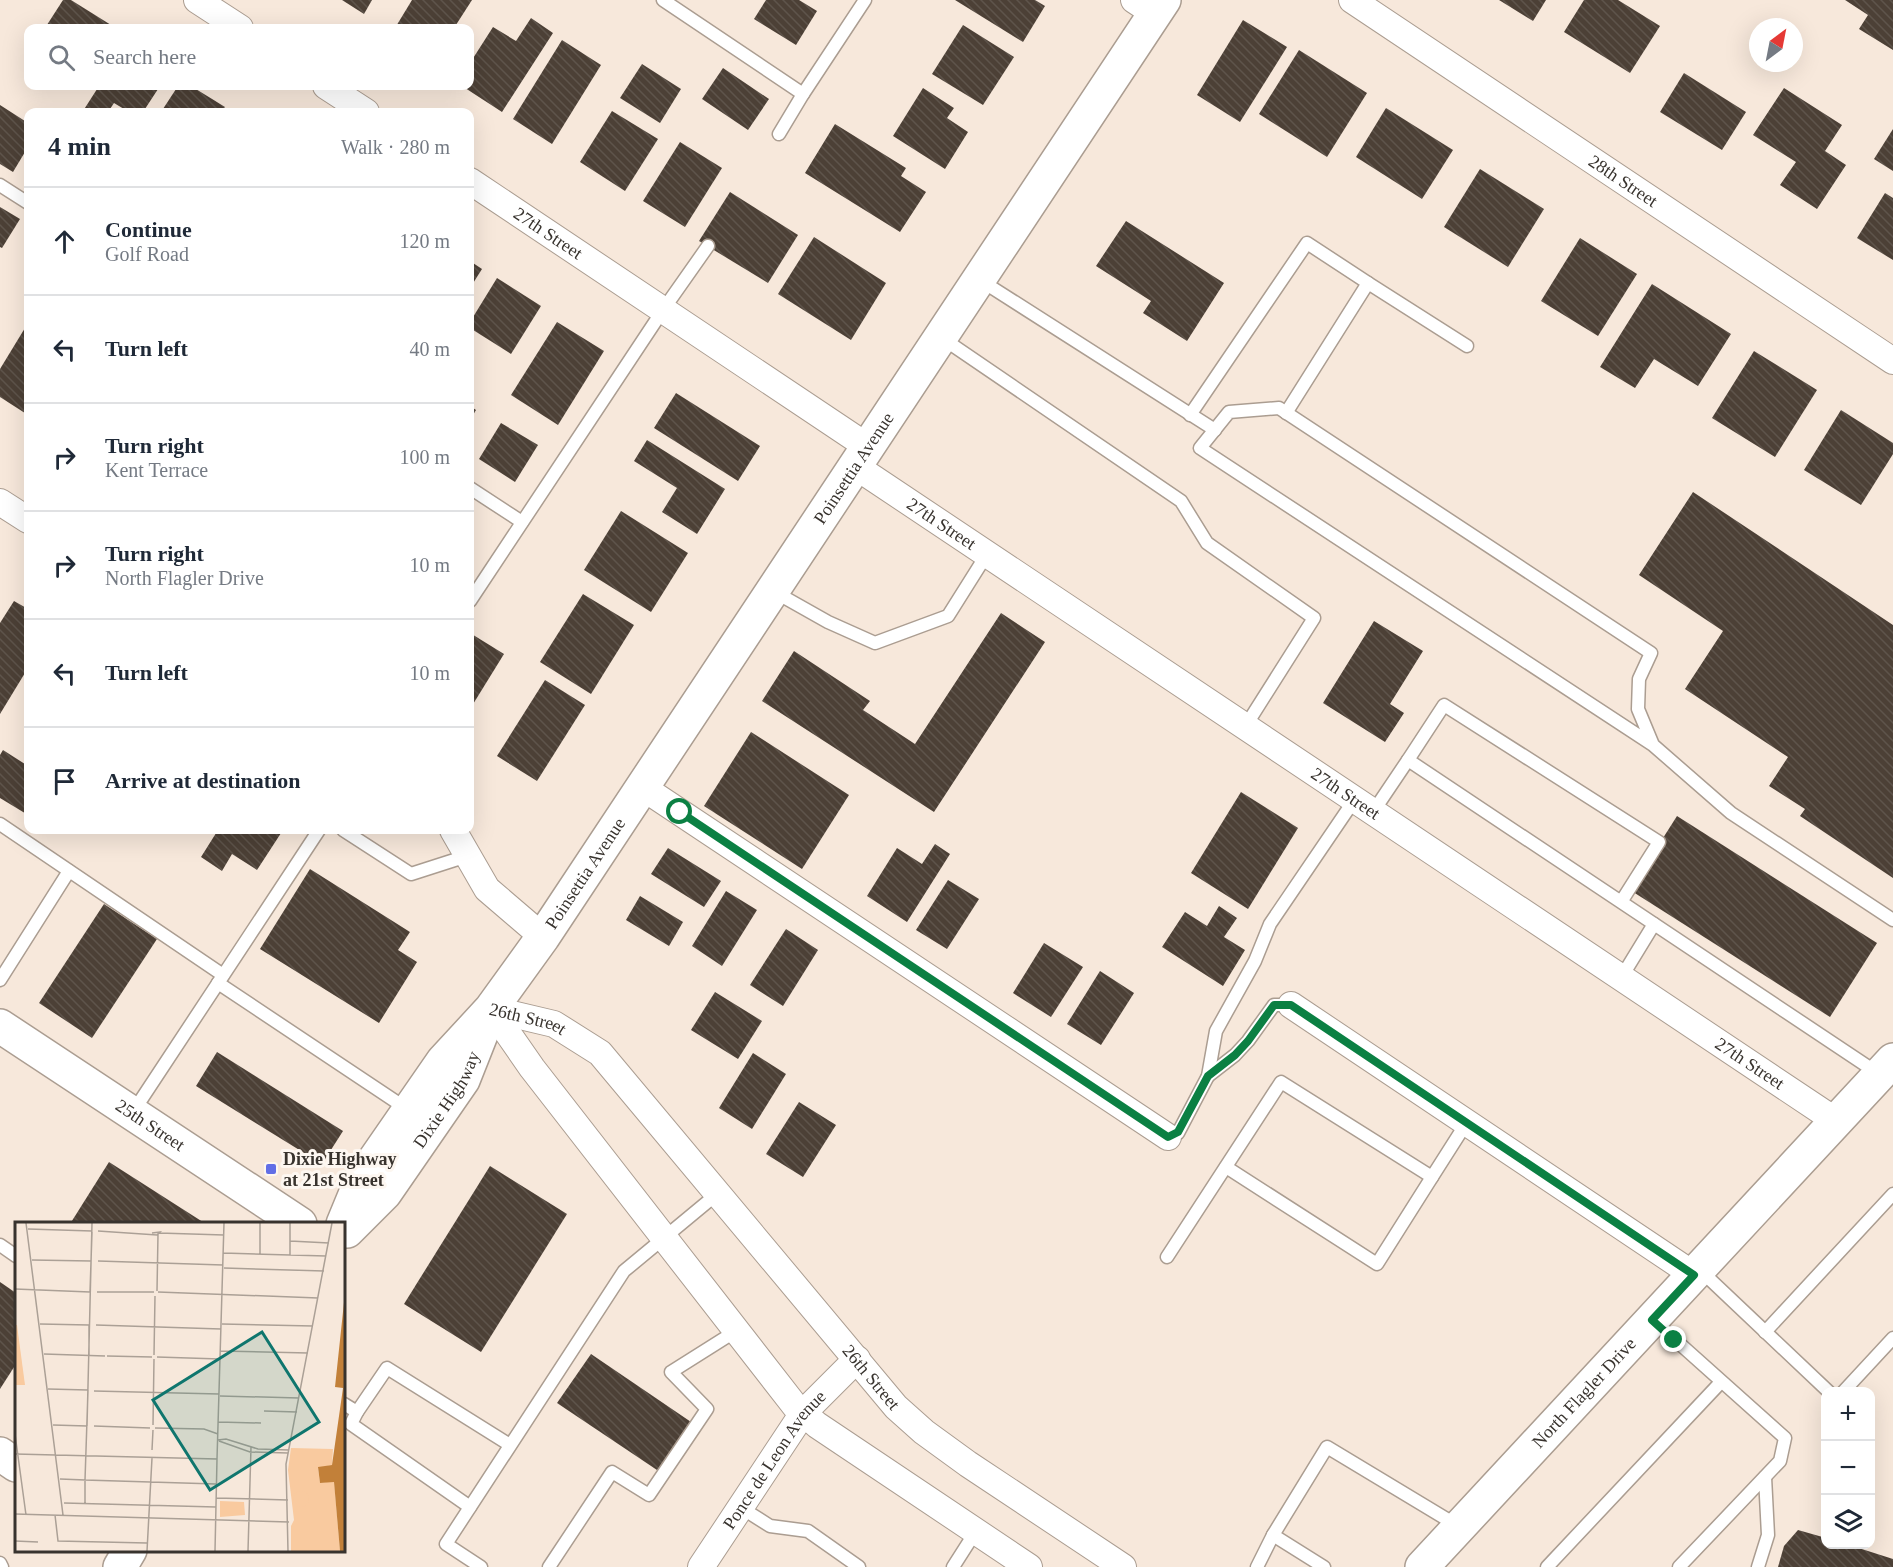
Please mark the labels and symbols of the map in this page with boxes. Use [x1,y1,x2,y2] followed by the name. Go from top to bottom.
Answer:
[1749,18,1803,72] north arrow
[1585,151,1661,211] street label: 28th Street
[510,203,586,263] street label: 27th Street
[810,409,898,528] street label: Poinsettia Avenue
[903,494,980,554] street label: 27th Street
[1307,763,1384,824] street label: 27th Street
[666,798,692,824] route start
[541,814,629,933] street label: Poinsettia Avenue
[487,999,570,1039] street label: 26th Street
[1712,1033,1788,1094] street label: 27th Street
[409,1048,483,1152] street label: Dixie Highway
[112,1095,189,1155] street label: 25th Street
[283,1149,397,1190] place label: Dixie Highway at 21st Street
[264,1162,278,1176] marker: Dixie Highway at 21st Street
[15,1222,345,1552] inset map
[1660,1326,1686,1352] route end
[1528,1333,1640,1452] street label: North Flagler Drive
[838,1341,904,1414] street label: 26th Street
[719,1386,830,1533] street label: Ponce de Leon Avenue

